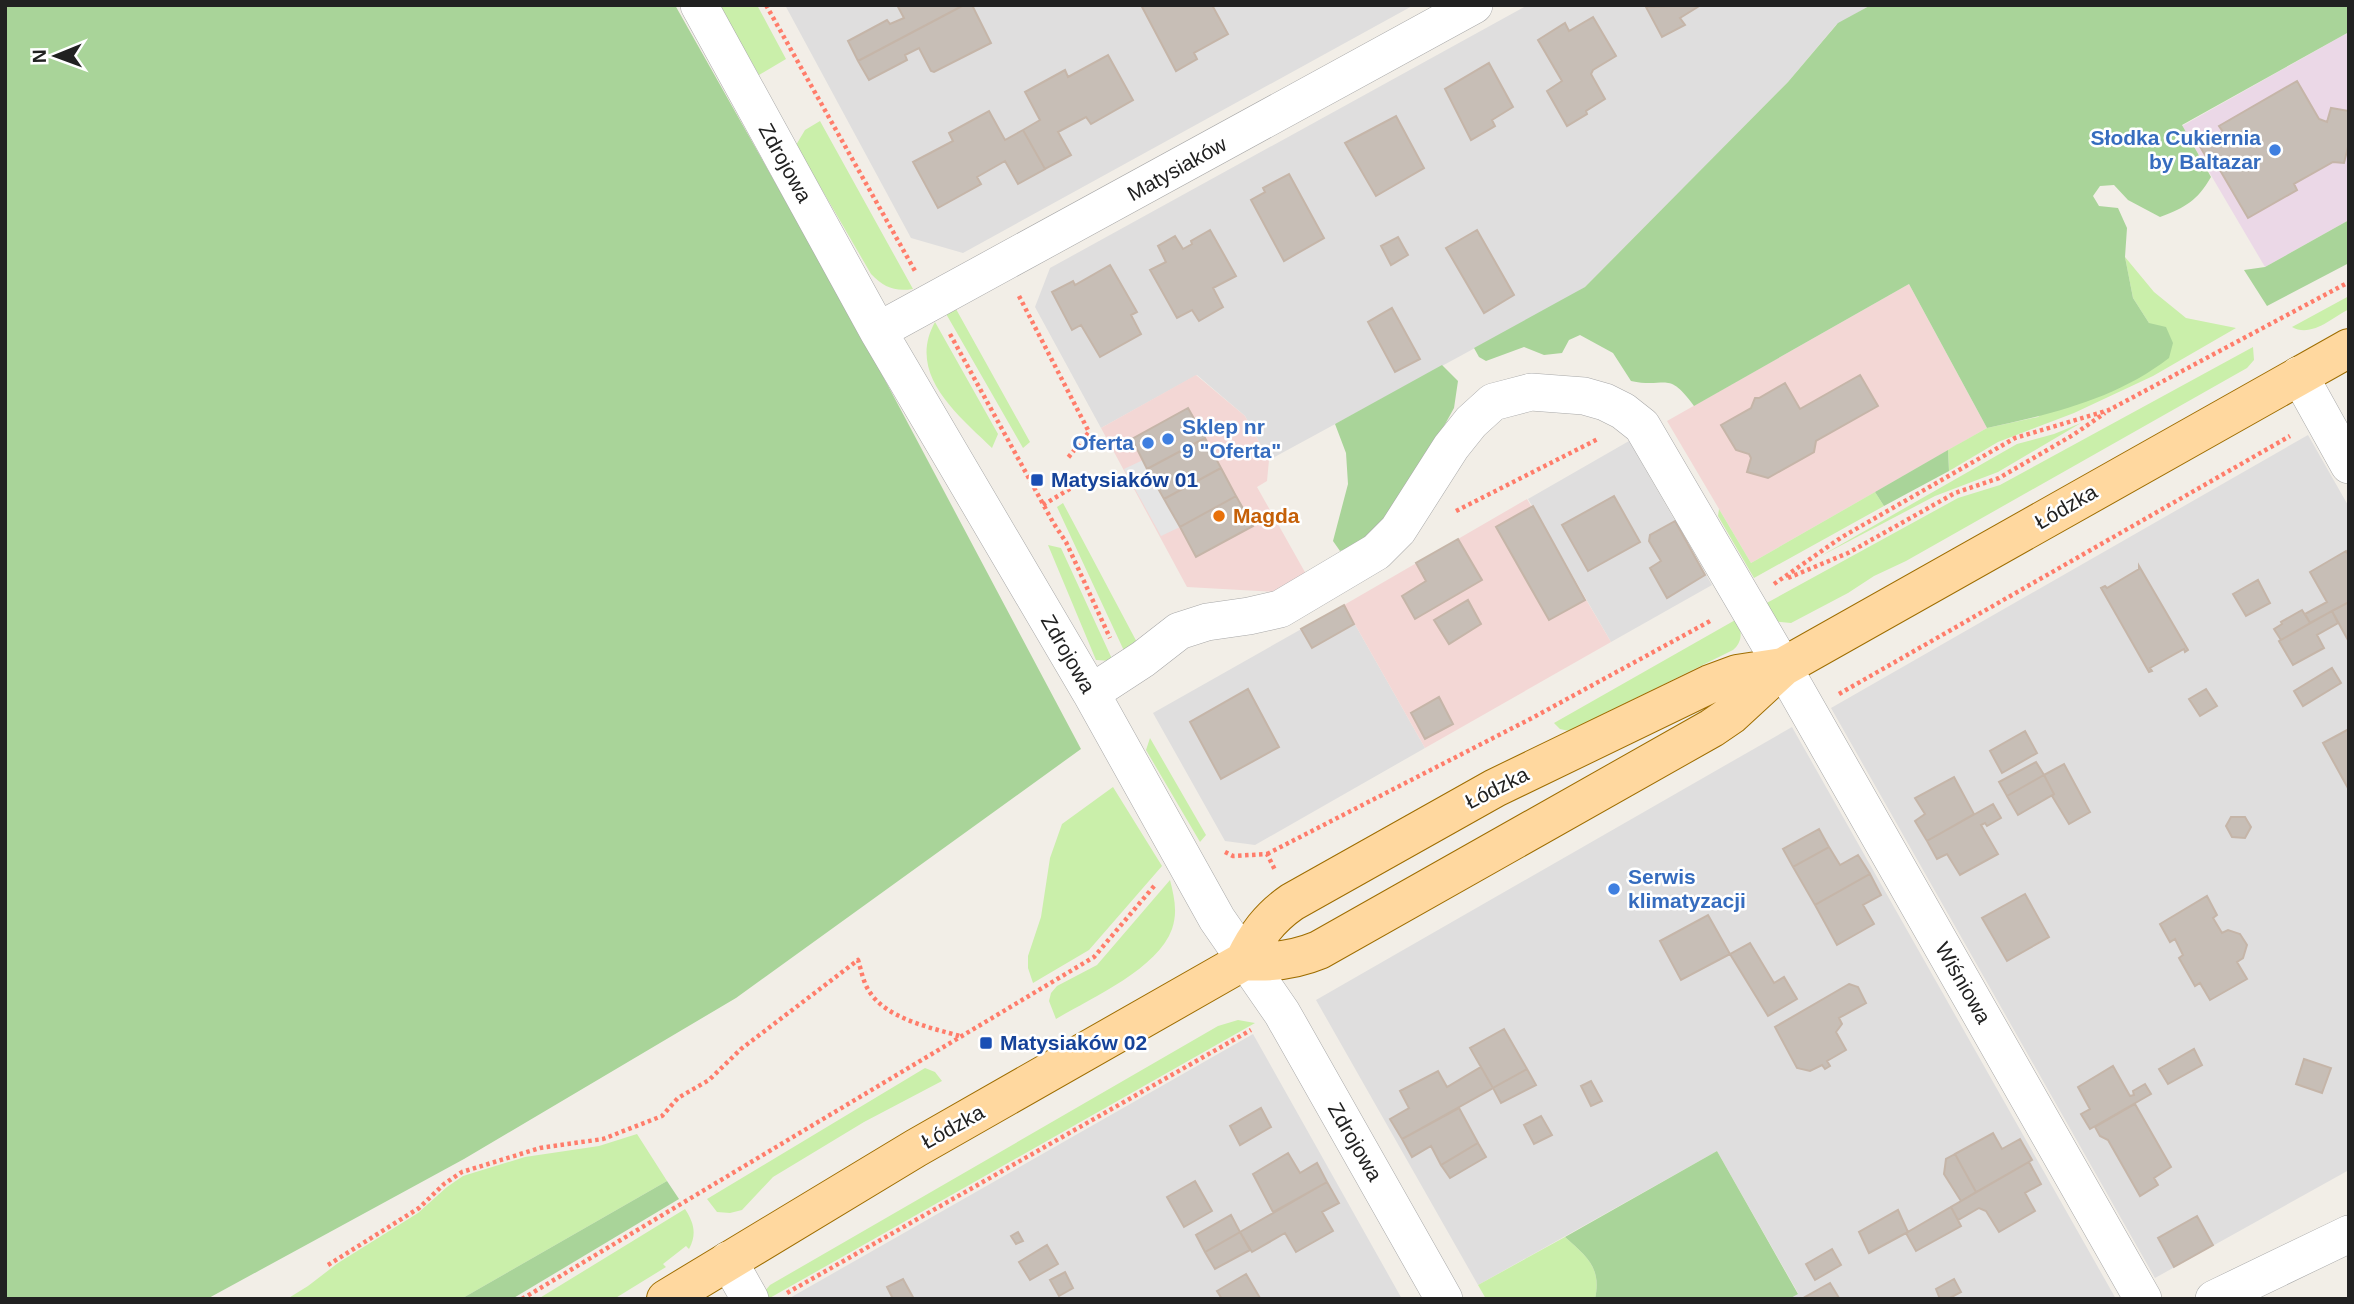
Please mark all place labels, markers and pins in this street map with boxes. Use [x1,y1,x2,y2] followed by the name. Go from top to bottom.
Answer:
[2091,126,2261,173] place label: Słodka Cukiernia by Baltazar
[2267,142,2283,158] marker: Słodka Cukiernia by Baltazar
[1182,415,1281,462] place label: Sklep nr 9 "Oferta"
[1072,431,1134,454] place label: Oferta
[1160,431,1176,447] marker: Sklep nr 9 "Oferta"
[1140,435,1156,451] marker: Oferta
[1051,468,1198,491] place label: Matysiaków 01
[1029,472,1045,488] marker: Matysiaków 01
[1233,504,1300,527] place label: Magda
[1211,508,1227,524] marker: Magda
[1628,865,1746,912] place label: Serwis klimatyzacji
[1606,881,1622,897] marker: Serwis klimatyzacji
[1000,1031,1147,1054] place label: Matysiaków 02
[978,1035,994,1051] marker: Matysiaków 02

